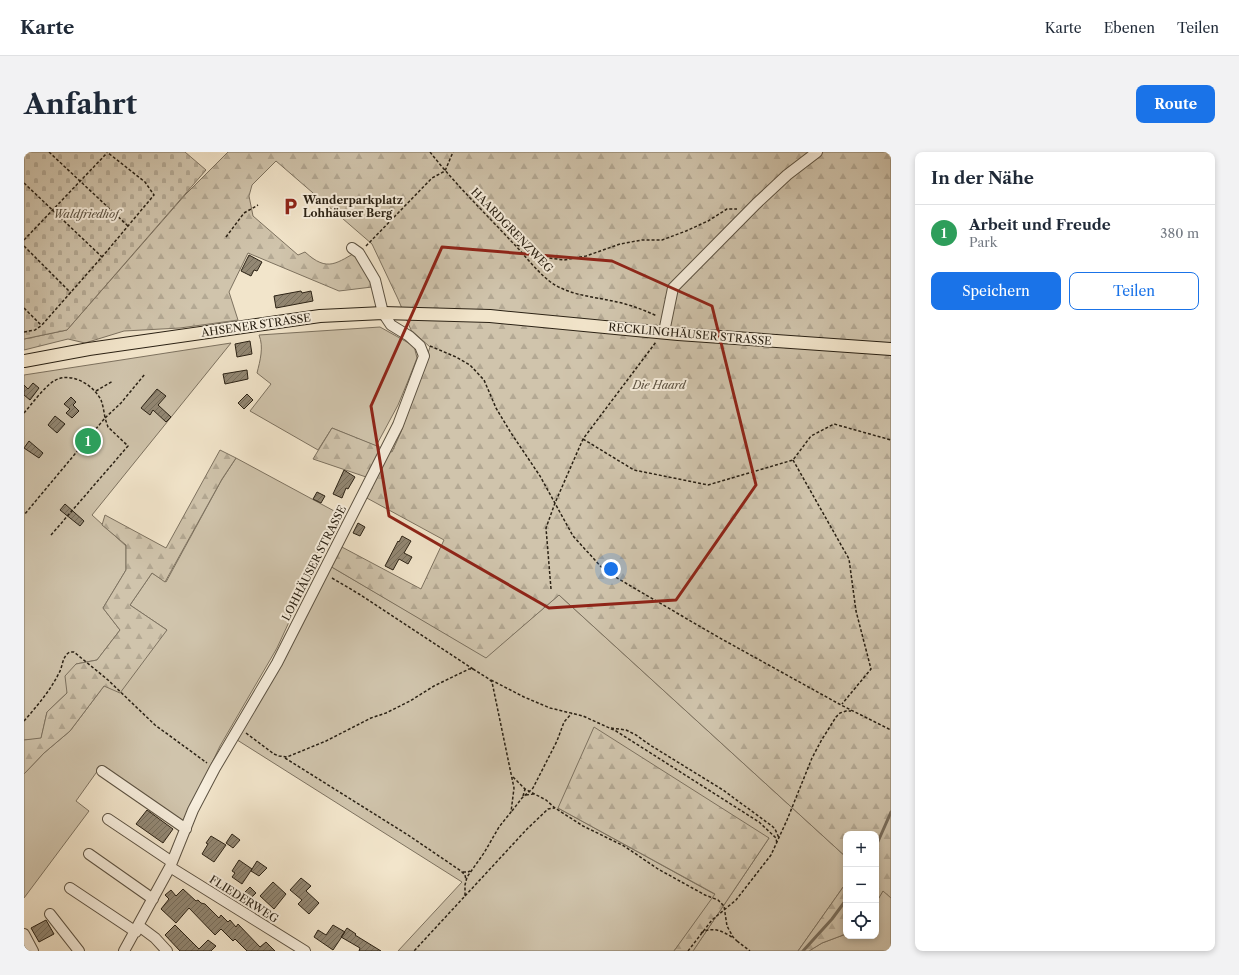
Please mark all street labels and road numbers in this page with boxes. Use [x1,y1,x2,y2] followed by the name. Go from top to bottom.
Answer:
[468,185,556,275] street label: HAARDGRENZWEG
[199,310,312,340] street label: AHSENER STRASSE
[608,320,773,348] street label: RECKLINGHÄUSER STRASSE
[279,503,349,623] street label: LOHHÄUSER STRASSE
[207,872,281,926] street label: FLIEDERWEG

